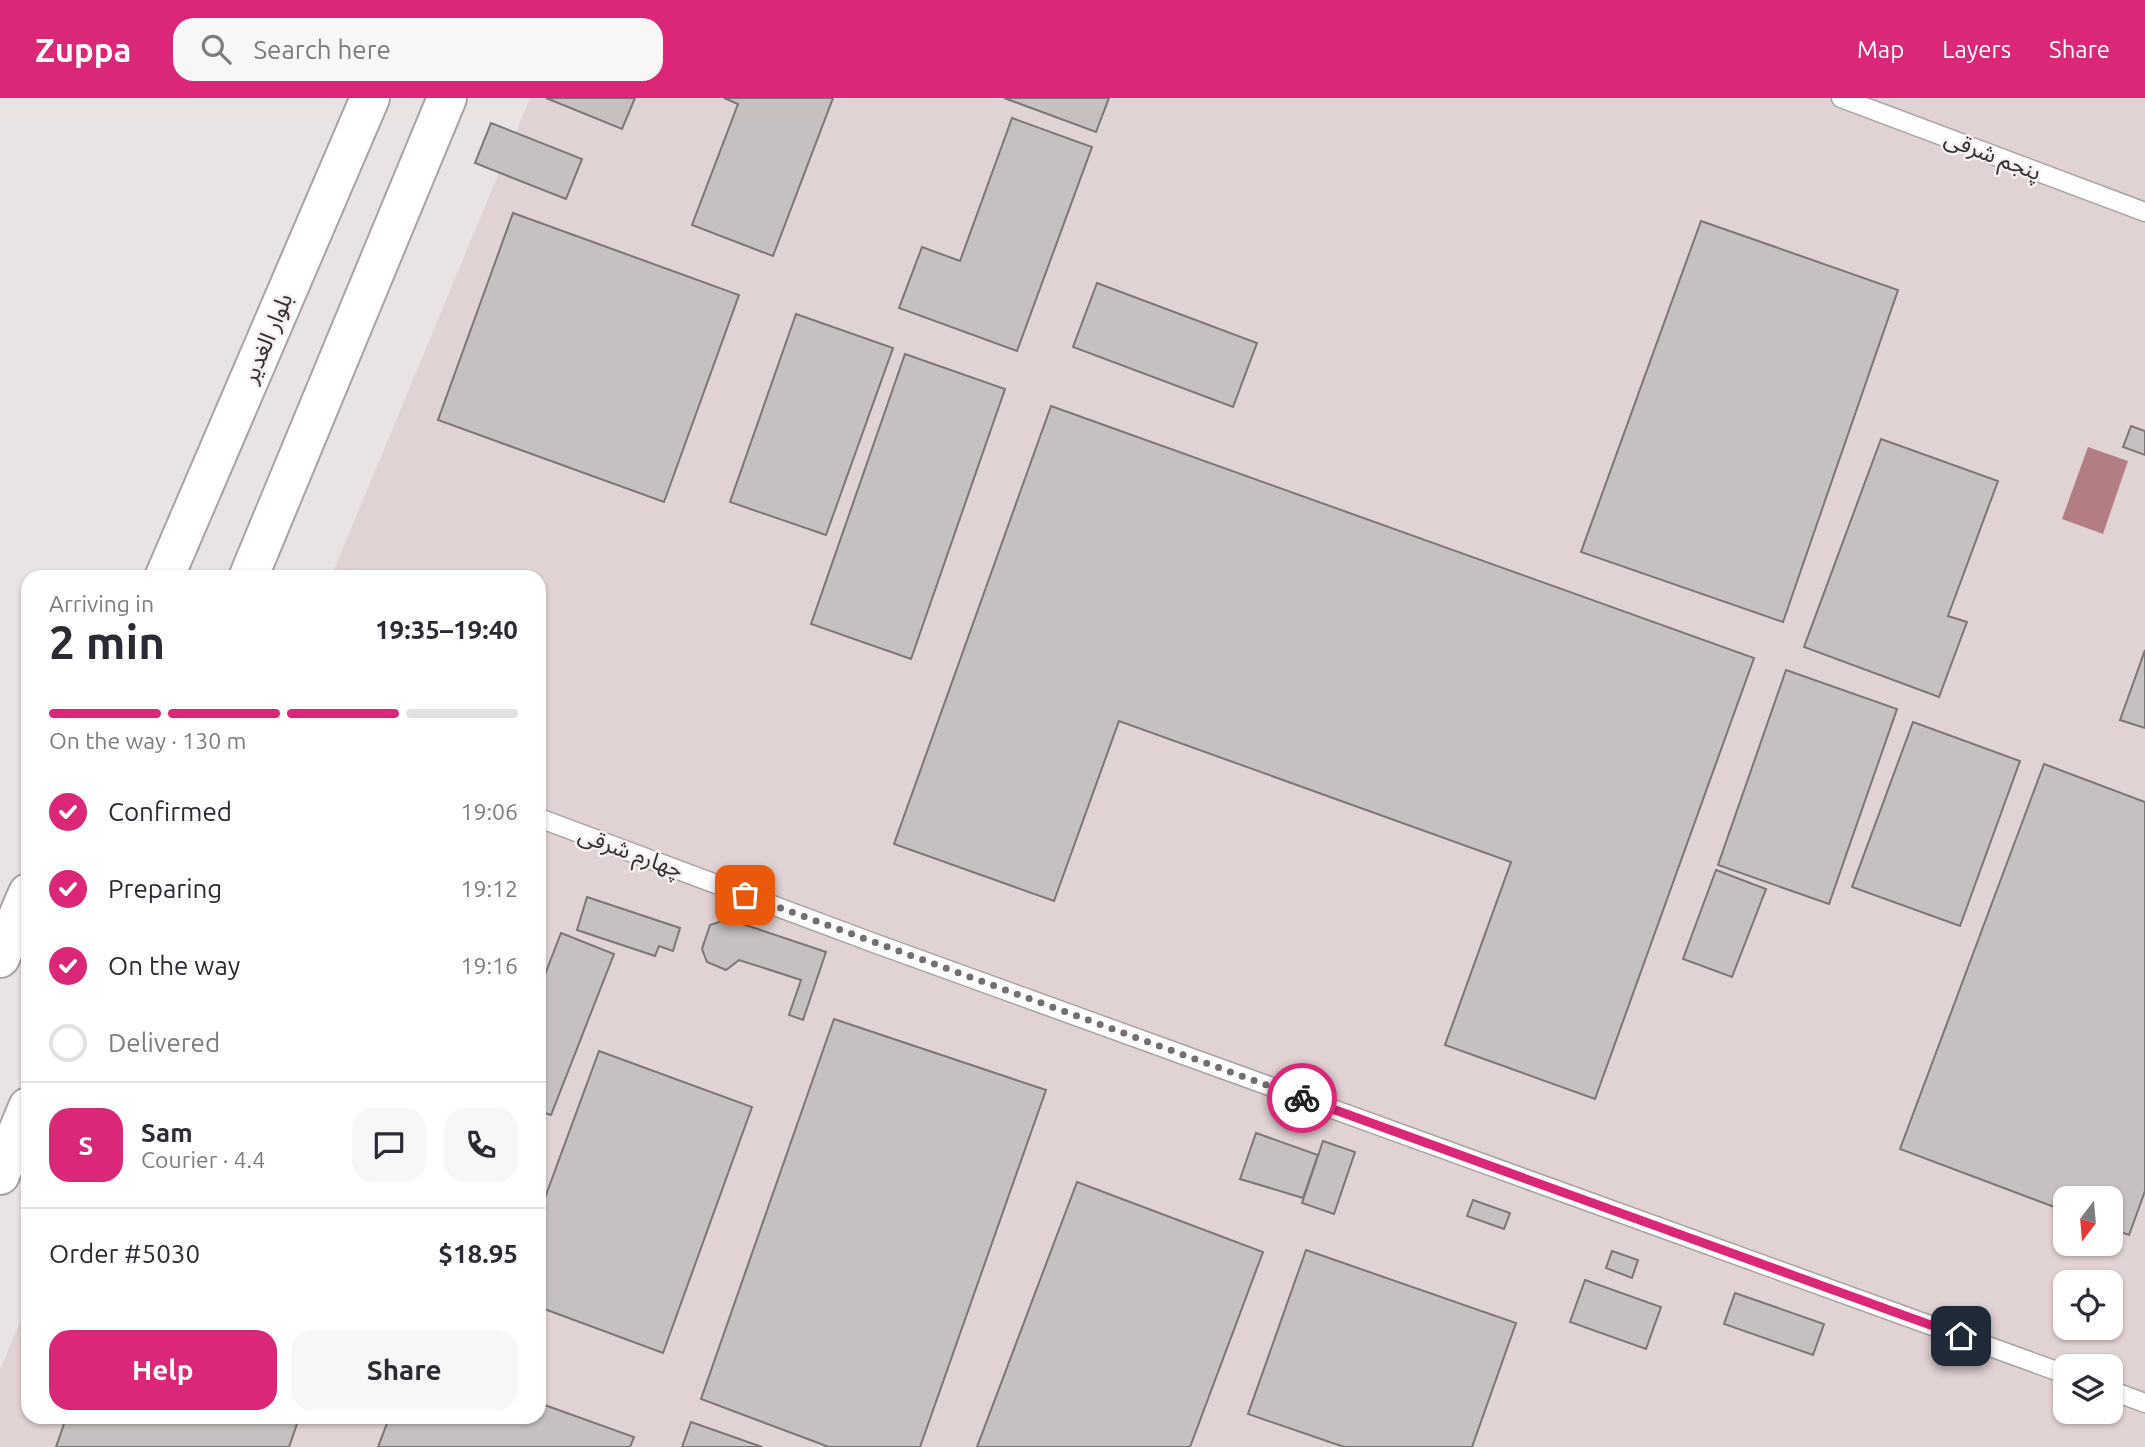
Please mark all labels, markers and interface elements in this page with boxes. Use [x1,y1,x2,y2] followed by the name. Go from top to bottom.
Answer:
[173,18,663,81] search box
[197,30,235,68] icon: search
[35,31,131,68] text: Zuppa
[253,35,391,64] text: Search here
[1857,36,1904,63] text: Map
[1942,36,2011,63] text: Layers
[2049,36,2110,63] text: Share
[1940,125,2045,189] street label: پنجم شرقی
[236,289,298,388] street label: بلوار الغدیر
[49,591,154,616] text: Arriving in
[375,615,518,644] text: 19:35–19:40
[49,616,165,668] text: 2 min
[49,728,246,753] text: On the way · 130 m
[49,793,87,831] icon: check
[108,797,232,826] text: Confirmed
[460,799,518,824] text: 19:06
[573,821,687,888] street label: چهارم شرقی
[715,865,775,925] pin
[49,870,87,908] icon: check
[108,874,222,903] text: Preparing
[460,876,518,901] text: 19:12
[726,876,764,914] icon: bag
[49,947,87,985] icon: check
[108,951,240,980] text: On the way
[460,953,518,978] text: 19:16
[108,1028,220,1057] text: Delivered
[1267,1063,1337,1133] courier
[1283,1079,1321,1117] icon: bike
[352,1108,426,1182] button: chat
[444,1108,518,1182] button: phone
[141,1118,193,1147] text: Sam
[79,1131,93,1160] text: S
[141,1147,265,1172] text: Courier · 4.4
[2053,1186,2123,1256] north arrow
[2053,1186,2123,1424] map controls
[49,1239,200,1268] text: Order #5030
[438,1239,518,1268] text: $18.95
[2053,1270,2123,1340] button: locate
[1931,1306,1991,1366] pin
[1942,1317,1980,1355] icon: home
[49,1330,277,1410] button: Help
[291,1330,518,1410] button: Share
[2053,1354,2123,1424] button: layers

